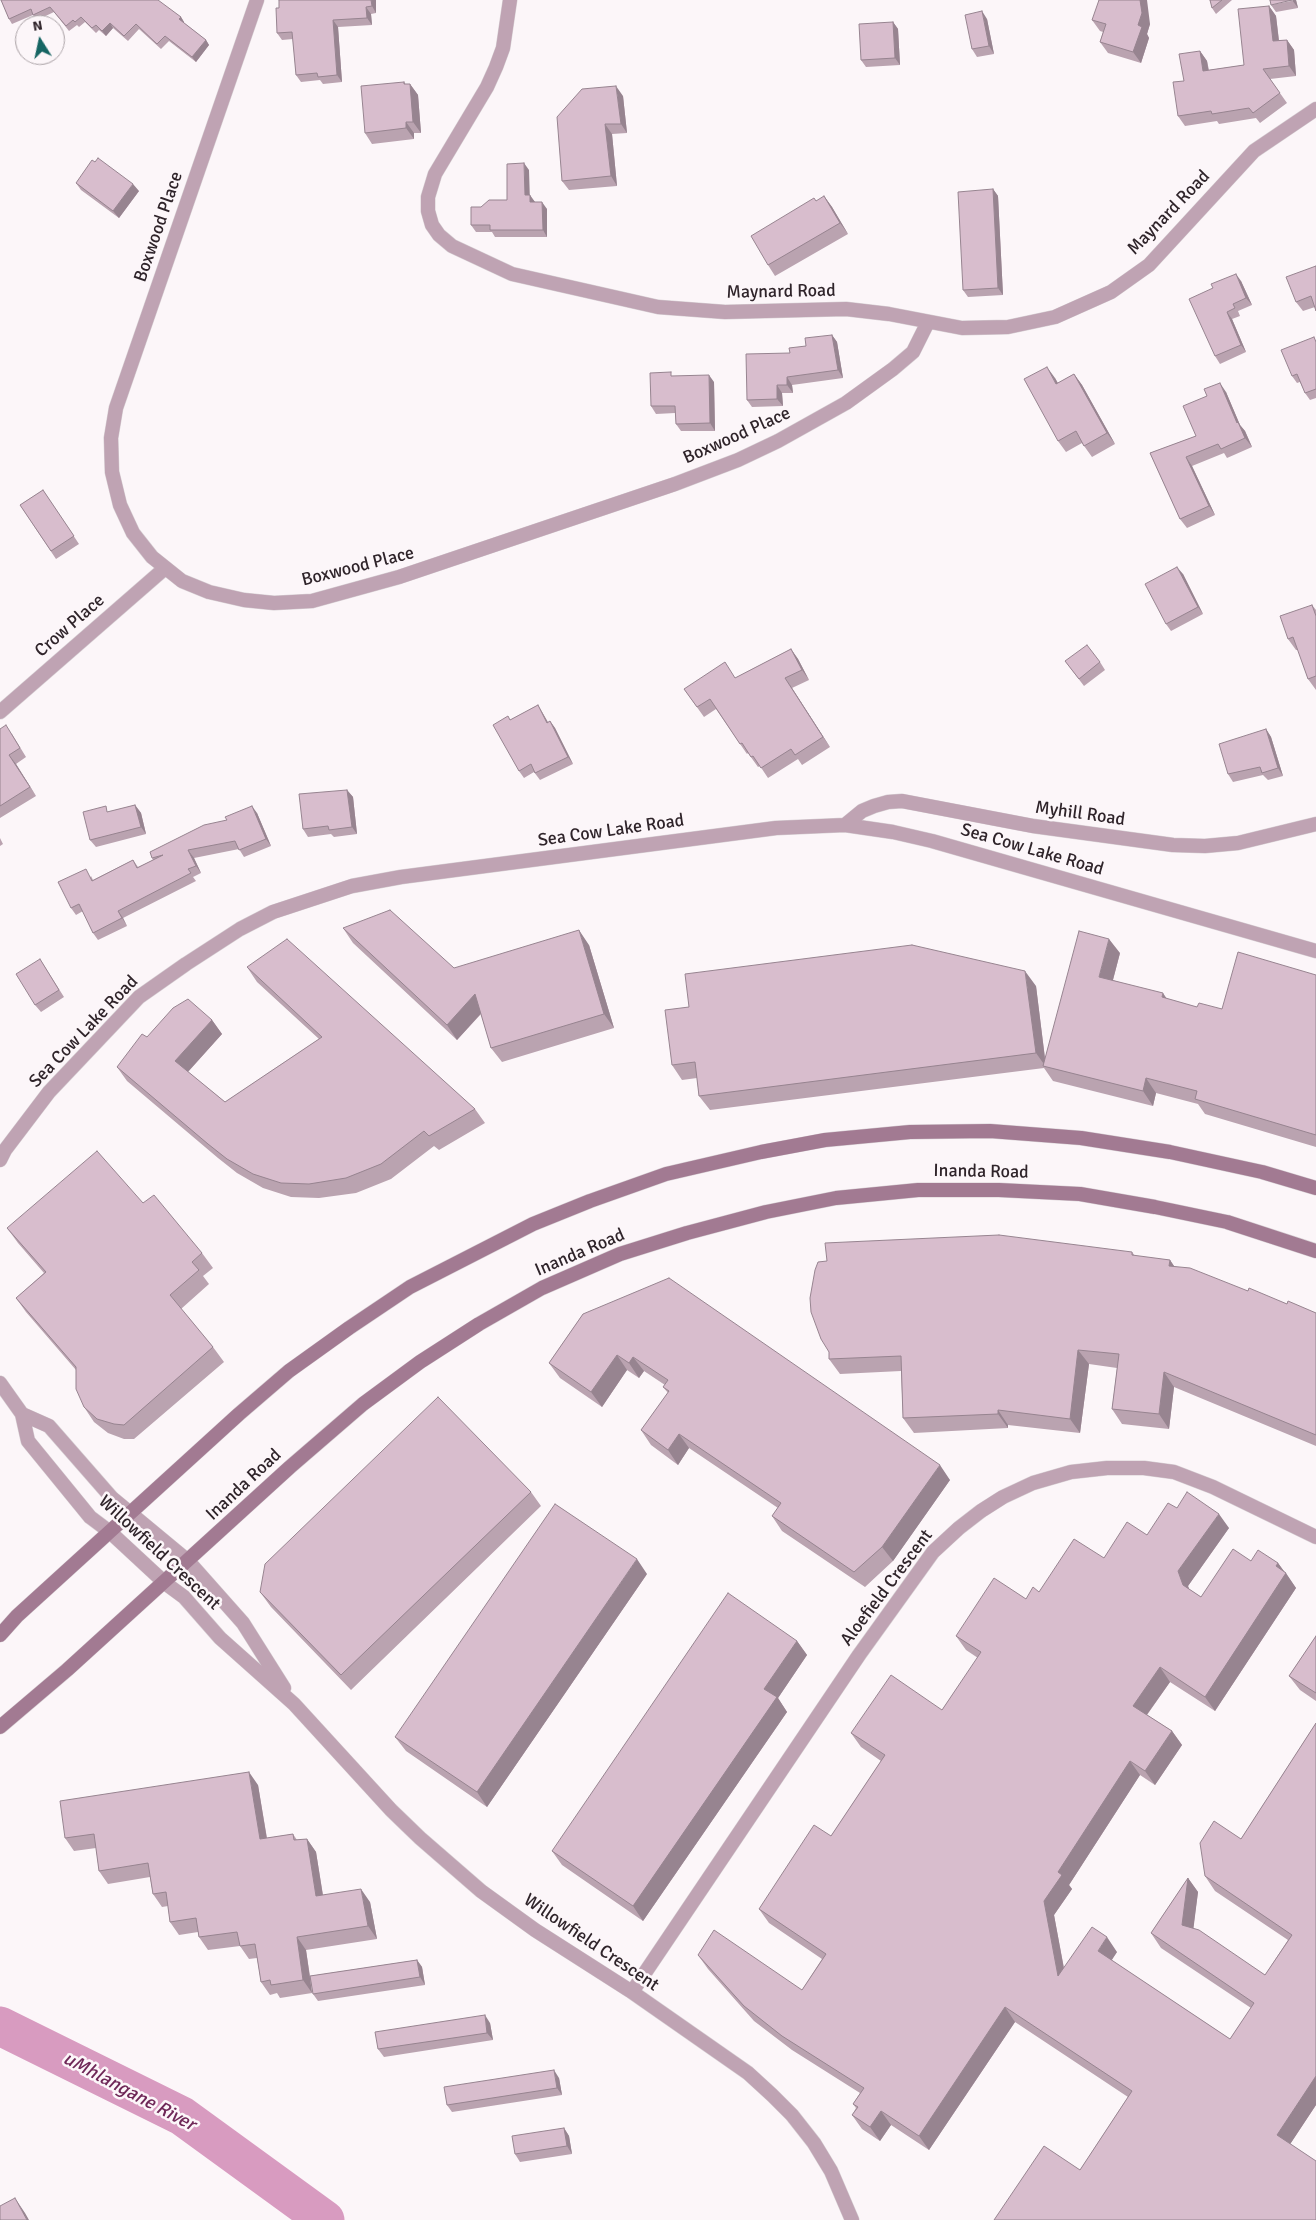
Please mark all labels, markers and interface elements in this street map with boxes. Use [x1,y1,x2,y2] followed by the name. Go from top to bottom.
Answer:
[15,15,65,65] north arrow
[31,17,44,35] text: N
[1123,166,1215,260] street label: Maynard Road
[130,169,188,285] street label: Boxwood Place
[726,280,836,304] street label: Maynard Road
[680,403,794,469] street label: Boxwood Place
[299,543,417,591] street label: Boxwood Place
[31,590,109,662] street label: Crow Place
[1034,797,1126,831] street label: Myhill Road
[536,810,686,852] street label: Sea Cow Lake Road
[958,819,1106,881] street label: Sea Cow Lake Road
[25,971,143,1093] street label: Sea Cow Lake Road
[933,1160,1029,1184] street label: Inanda Road
[532,1224,628,1282] street label: Inanda Road
[202,1445,286,1525] street label: Inanda Road
[94,1491,224,1615] street label: Willowfield Crescent
[836,1526,938,1650] street label: Aloefield Crescent
[519,1890,663,1996] street label: Willowfield Crescent
[59,2048,199,2136] water label: uMhlangane River

